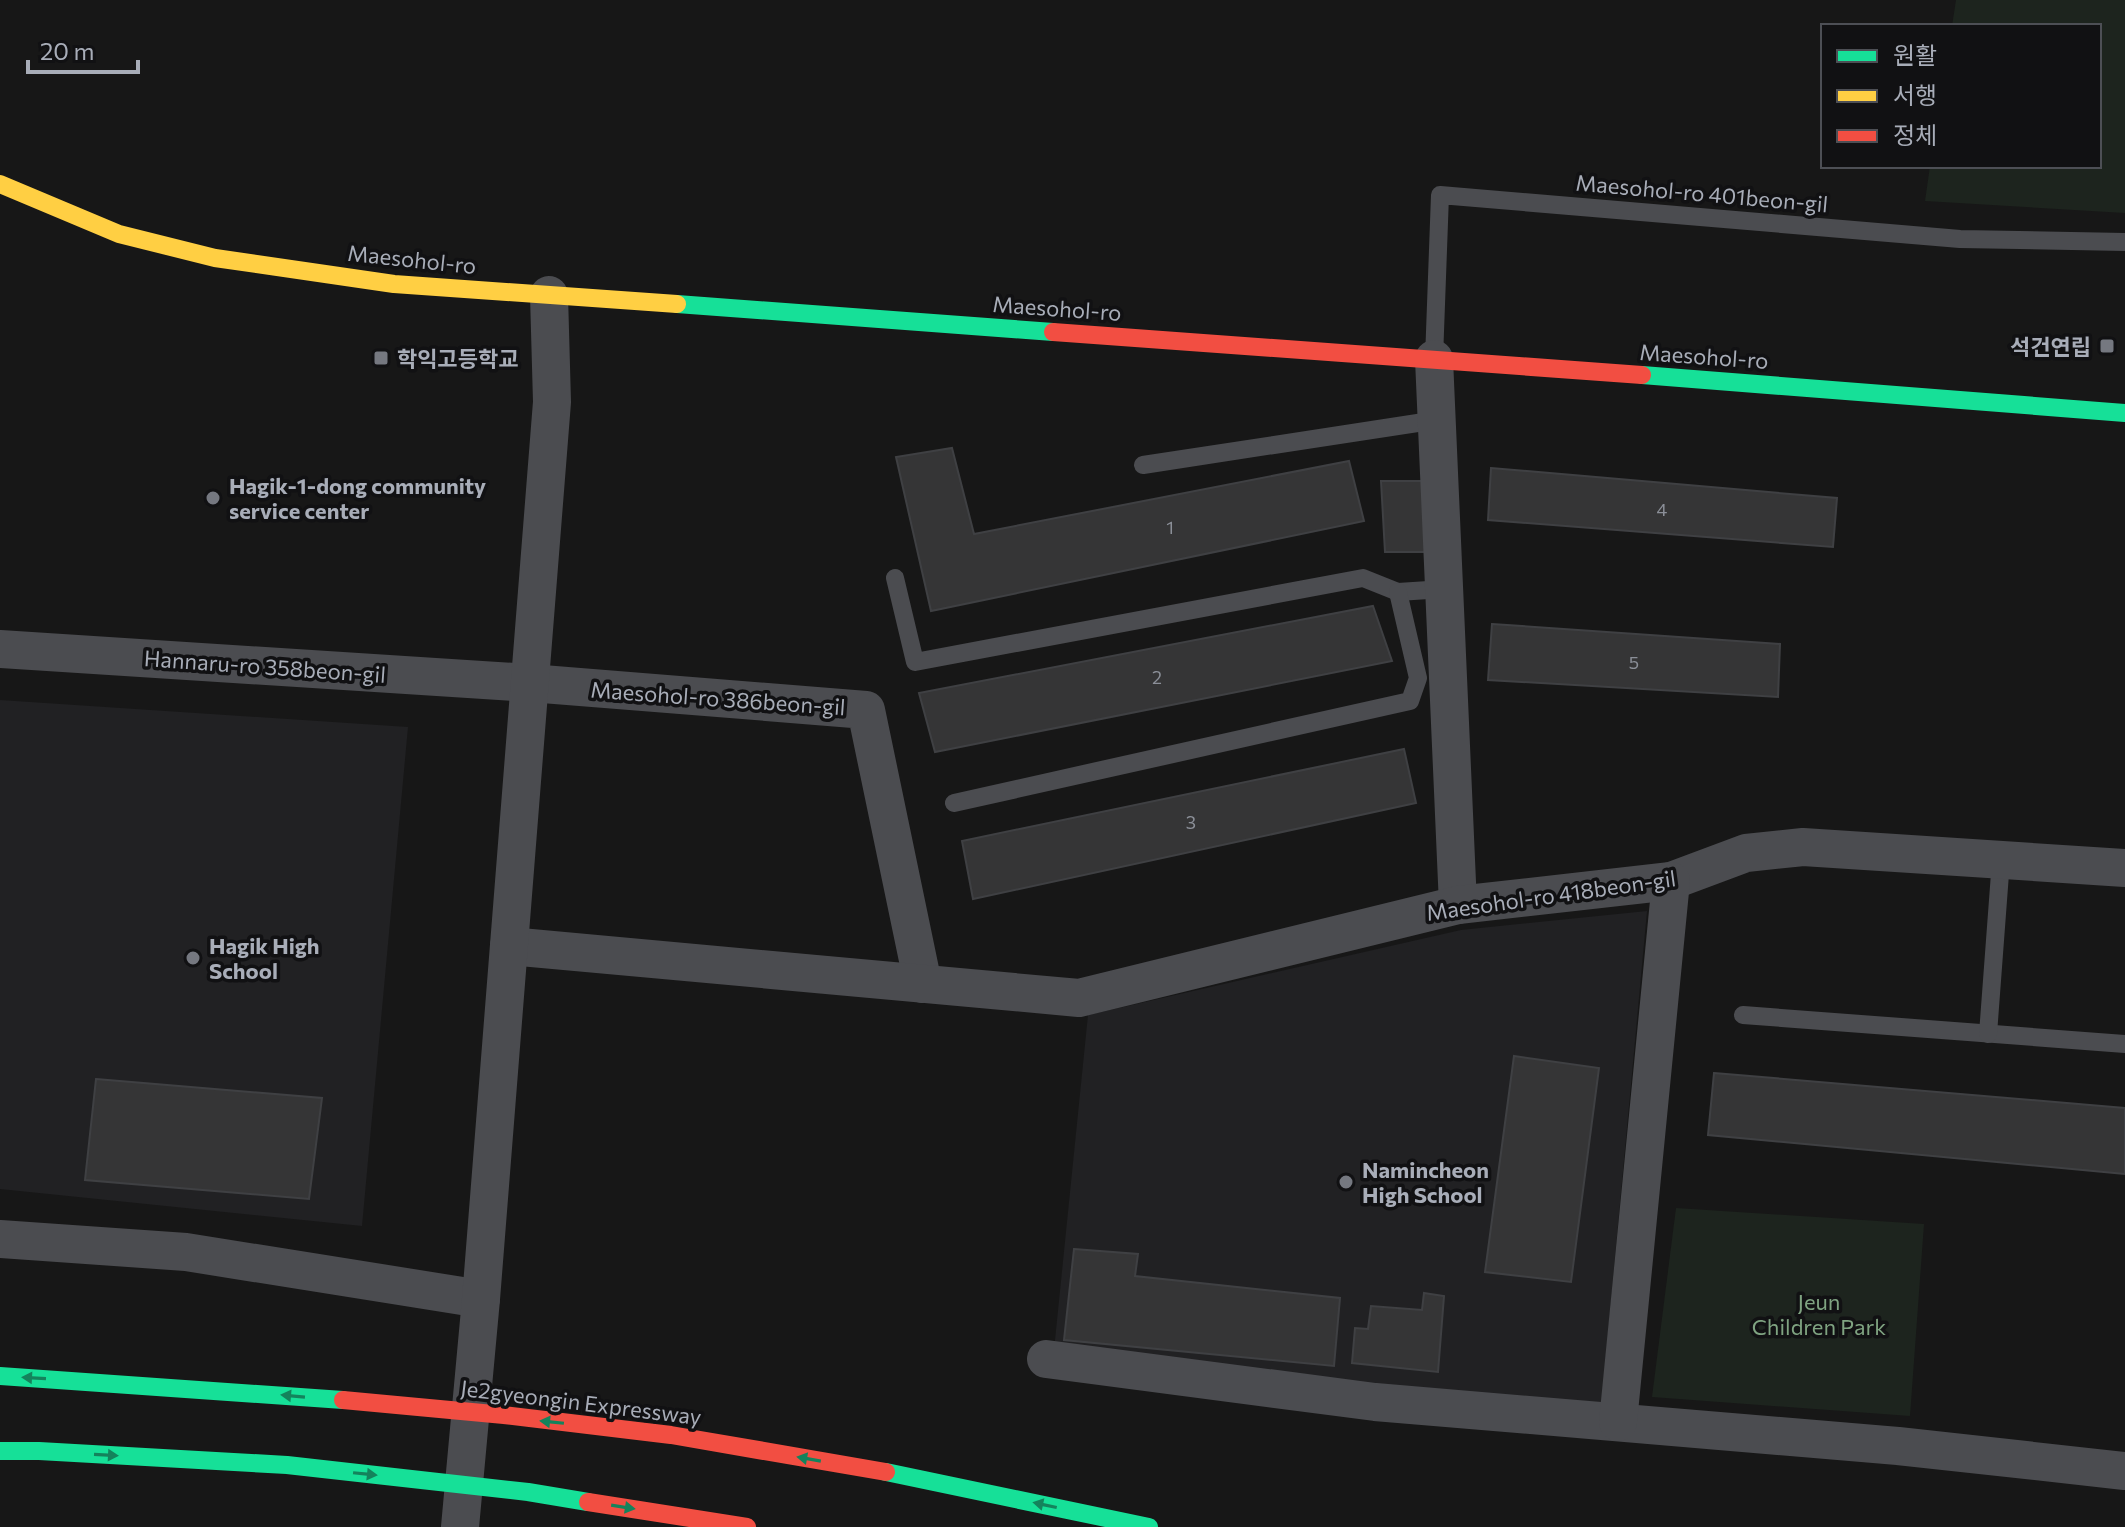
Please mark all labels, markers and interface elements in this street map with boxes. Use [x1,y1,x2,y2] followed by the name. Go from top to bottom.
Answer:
[28,24,138,74] scale bar
[1821,24,2101,168] legend
[40,36,94,65] text: 20 m
[1893,40,1937,69] text: 원활
[1893,80,1937,109] text: 서행
[1893,120,1937,149] text: 정체
[1575,169,1829,217] street label: Maesohol-ro 401beon-gil
[346,239,478,279] street label: Maesohol-ro
[992,290,1122,326] street label: Maesohol-ro
[2010,333,2091,360] place label: 석건연립
[2098,337,2116,355] marker: 석건연립
[1639,338,1769,374] street label: Maesohol-ro
[397,345,518,372] place label: 학익고등학교
[372,349,390,367] marker: 학익고등학교
[229,472,486,524] place label: Hagik-1-dong community service center
[204,489,222,507] marker: Hagik-1-dong community service center
[1657,498,1668,520] house number: 4
[1166,516,1174,538] house number: 1
[143,644,387,688] street label: Hannaru-ro 358beon-gil
[1629,651,1639,673] house number: 5
[1152,666,1162,688] house number: 2
[590,676,846,720] street label: Maesohol-ro 386beon-gil
[1186,811,1196,833] house number: 3
[1425,864,1677,926] street label: Maesohol-ro 418beon-gil
[209,932,320,984] place label: Hagik High School
[184,949,202,967] marker: Hagik High School
[1362,1156,1489,1208] place label: Namincheon High School
[1337,1173,1355,1191] marker: Namincheon High School
[1752,1288,1886,1340] park label: Jeun Children Park
[21,1371,46,1384] one-way arrow
[459,1374,703,1430] street label: Je2gyeongin Expressway
[281,1389,306,1402] one-way arrow
[539,1415,564,1428] one-way arrow
[94,1449,119,1462] one-way arrow
[797,1453,822,1465] one-way arrow
[353,1467,378,1480] one-way arrow
[1032,1499,1057,1511] one-way arrow
[611,1501,636,1514] one-way arrow

